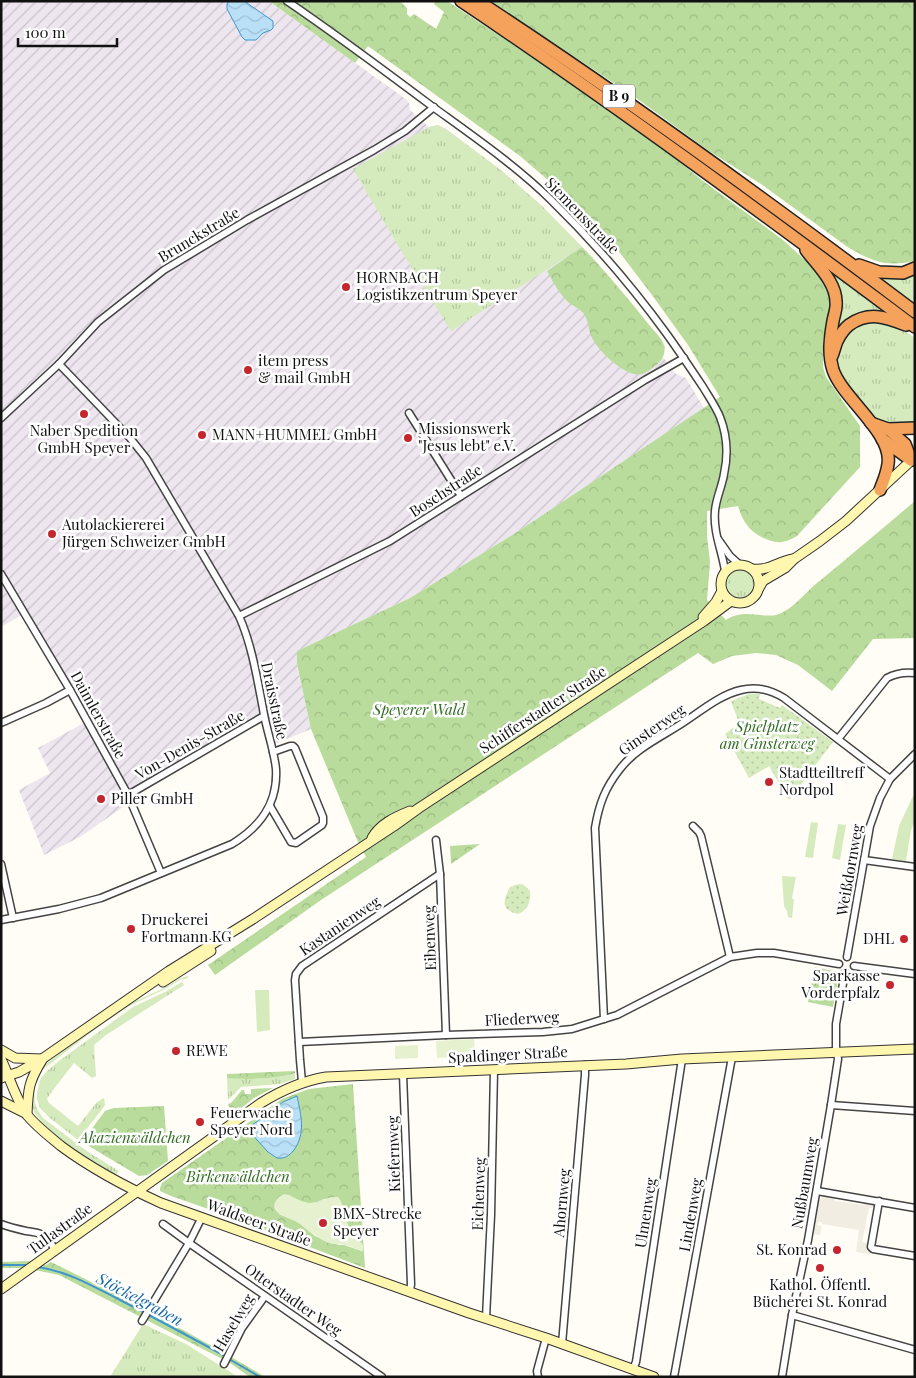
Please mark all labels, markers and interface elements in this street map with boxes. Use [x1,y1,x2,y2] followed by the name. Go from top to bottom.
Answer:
[18,15,116,47] scale bar
[25,22,66,42] text: 100 m
[603,84,635,108] road number: B 9
[541,173,624,258] street label: Siemensstraße
[154,202,243,266] street label: Brunckstraße
[356,267,518,304] place label: HORNBACH Logistikzentrum Speyer
[340,281,352,293] marker: HORNBACH Logistikzentrum Speyer
[258,350,351,387] place label: item press & mail GmbH
[242,364,254,376] marker: item press & mail GmbH
[78,408,90,420] marker: Naber Spedition GmbH Speyer
[418,418,516,455] place label: Missionswerk "Jesus lebt" e.V.
[30,420,138,457] place label: Naber Spedition GmbH Speyer
[212,424,377,444] place label: MANN+HUMMEL GmbH
[196,429,208,441] marker: MANN+HUMMEL GmbH
[402,432,414,444] marker: Missionswerk "Jesus lebt" e.V.
[405,459,486,521] street label: Boschstraße
[61,514,226,551] place label: Autolackiererei Jürgen Schweizer GmbH
[46,528,58,540] marker: Autolackiererei Jürgen Schweizer GmbH
[257,660,293,741] street label: Draisstraße
[475,661,610,758] street label: Schifferstadter Straße
[67,667,131,762] street label: Daimlerstraße
[372,699,466,719] park label: Speyerer Wald
[614,699,689,759] street label: Ginsterweg
[130,705,248,784] street label: Von-Denis-Straße
[720,716,816,753] park label: Spielplatz am Ginsterweg
[779,762,865,799] place label: Stadtteiltreff Nordpol
[763,776,775,788] marker: Stadtteiltreff Nordpol
[111,788,194,808] place label: Piller GmbH
[95,793,107,805] marker: Piller GmbH
[831,822,867,918] street label: Weißdornweg
[295,891,384,960] street label: Kastanienweg
[418,905,440,971] street label: Eibenweg
[141,909,232,946] place label: Druckerei Fortmann KG
[125,923,137,935] marker: Druckerei Fortmann KG
[863,928,894,948] place label: DHL
[898,933,910,945] marker: DHL
[800,965,880,1002] place label: Sparkasse Vorderpfalz
[884,979,896,991] marker: Sparkasse Vorderpfalz
[484,1006,560,1030] street label: Fliederweg
[186,1040,228,1060] place label: REWE
[448,1041,568,1067] street label: Spaldinger Straße
[170,1045,182,1057] marker: REWE
[210,1102,293,1139] place label: Feuerwache Speyer Nord
[382,1115,404,1193] street label: Kiefernweg
[194,1116,206,1128] marker: Feuerwache Speyer Nord
[77,1127,191,1147] park label: Akazienwäldchen
[786,1135,822,1230] street label: Nußbaumweg
[467,1157,489,1231] street label: Eichenweg
[185,1166,290,1186] park label: Birkenwäldchen
[548,1168,574,1239] street label: Ahornweg
[630,1176,660,1249] street label: Ulmenweg
[674,1176,706,1253] street label: Lindenweg
[204,1194,314,1250] street label: Waldseer Straße
[23,1198,96,1258] street label: Tullastraße
[333,1203,422,1240] place label: BMX-Strecke Speyer
[317,1217,329,1229] marker: BMX-Strecke Speyer
[756,1239,827,1259] place label: St. Konrad
[831,1244,843,1256] marker: St. Konrad
[241,1258,346,1340] street label: Otterstadter Weg
[814,1262,826,1274] marker: Kathol. Öffentl. Bücherei St. Konrad
[93,1267,187,1330] water label: Stöckelgraben
[753,1274,888,1311] place label: Kathol. Öffentl. Bücherei St. Konrad
[208,1290,258,1355] street label: Haselweg

